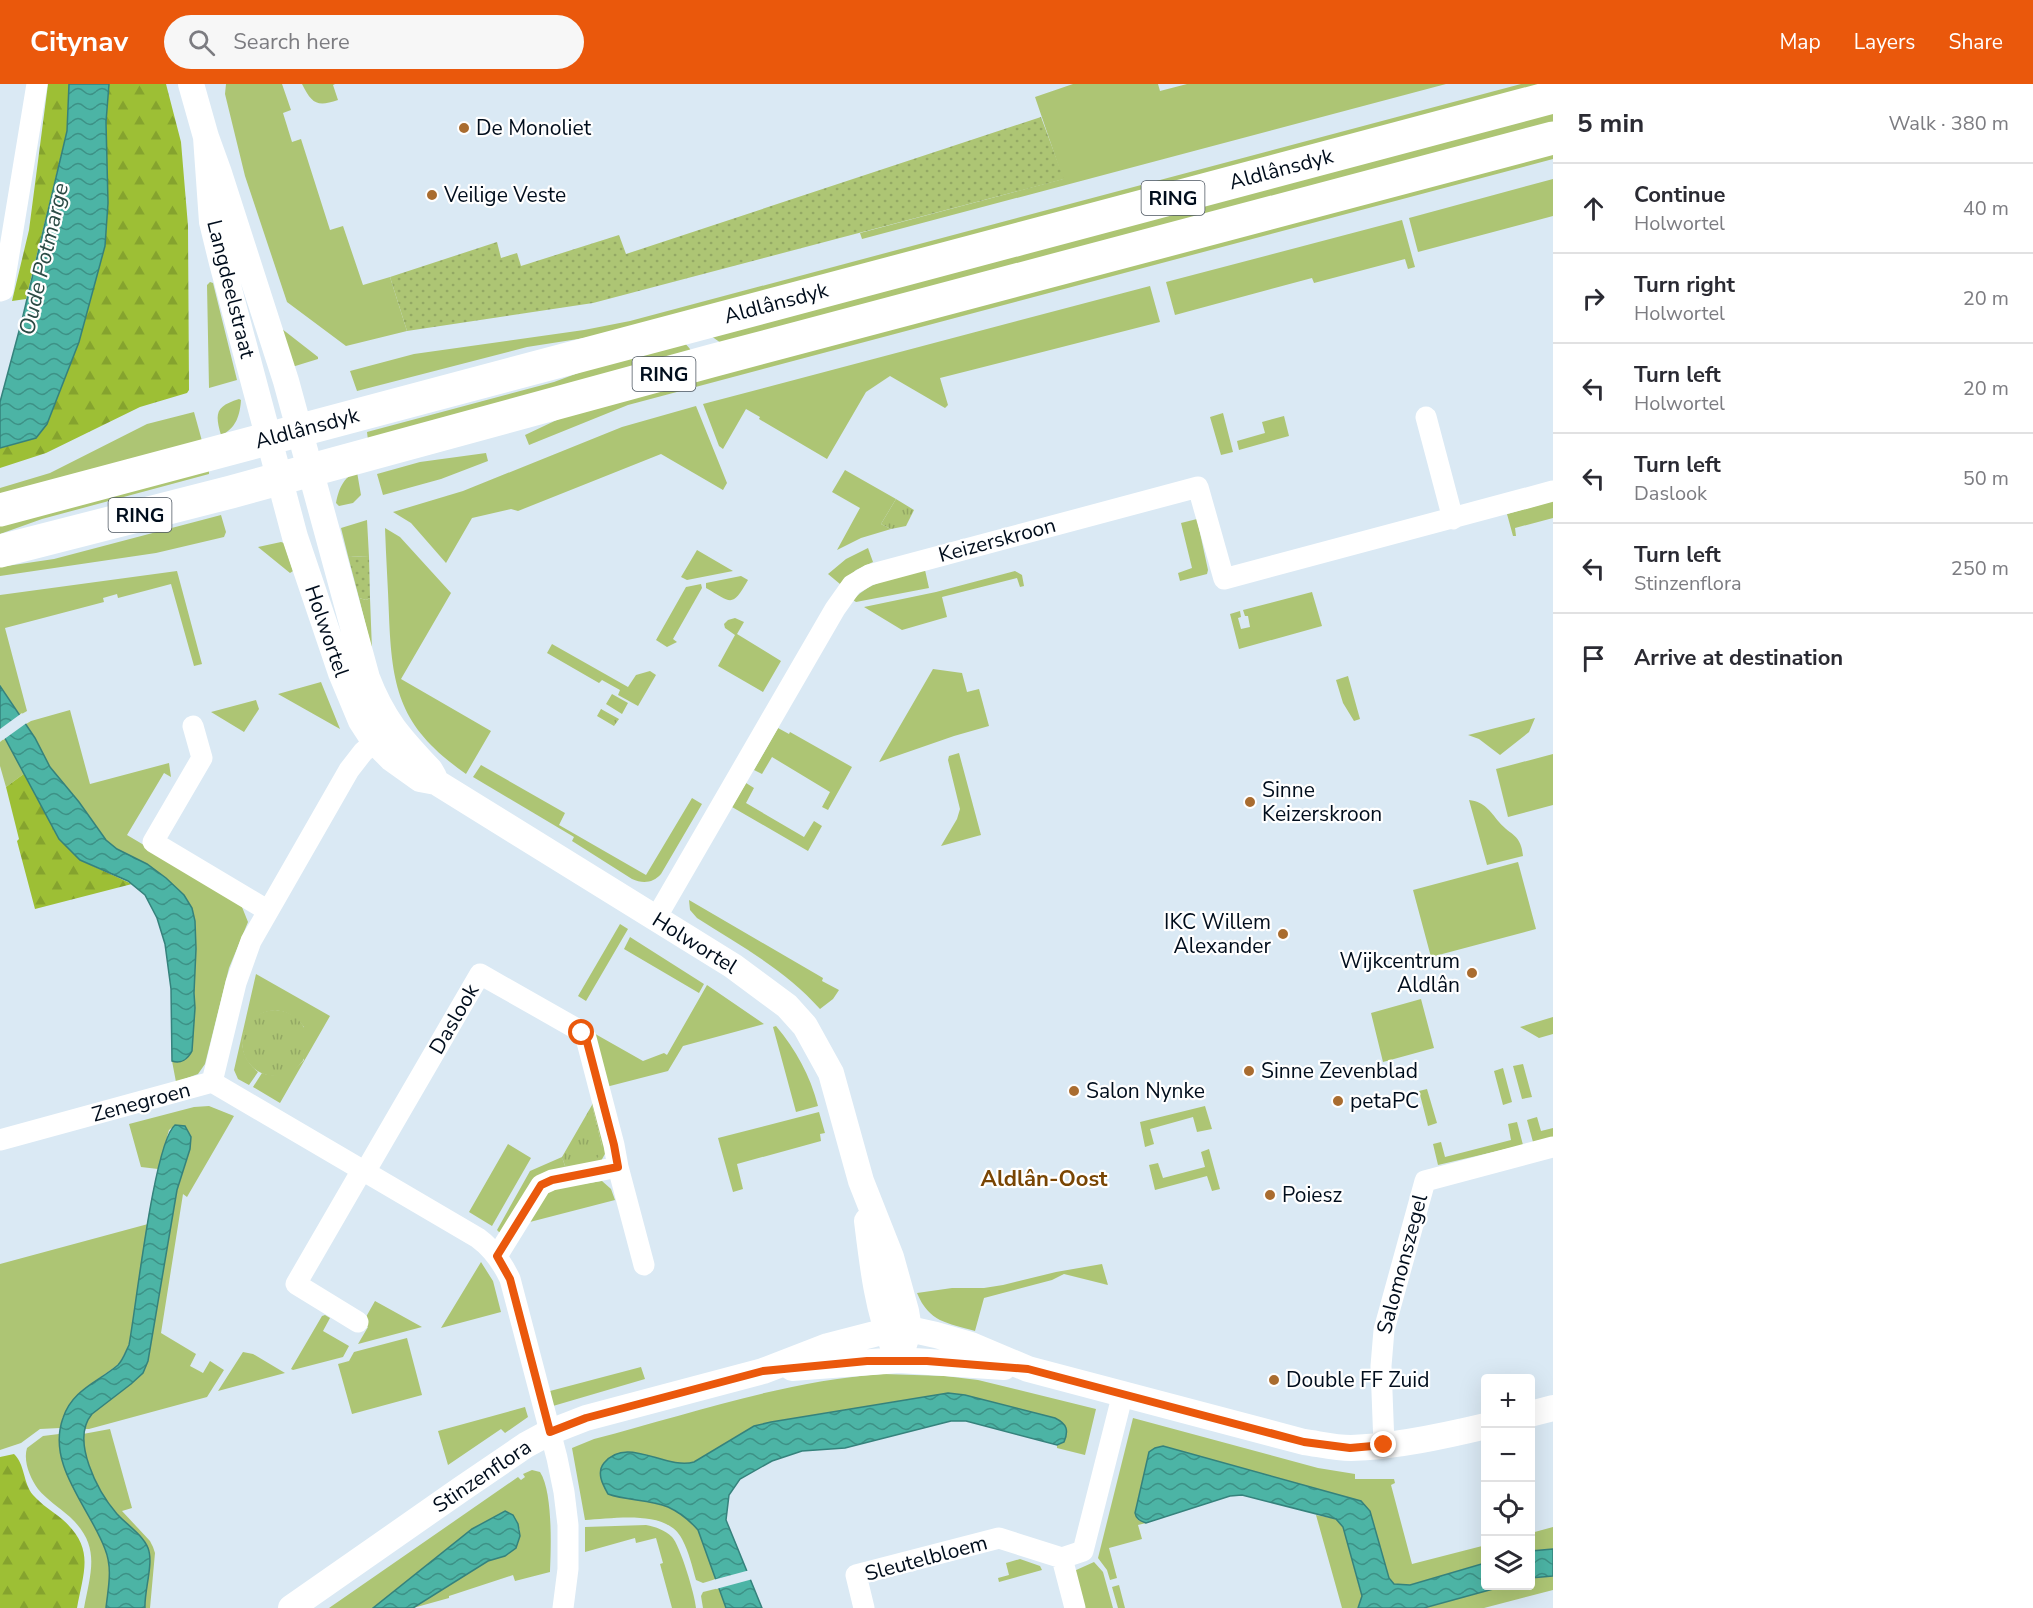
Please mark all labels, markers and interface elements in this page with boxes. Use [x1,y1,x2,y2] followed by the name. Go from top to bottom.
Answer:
[164,15,584,69] search box
[30,23,128,61] text: Citynav
[185,26,218,59] icon: search
[233,27,350,57] text: Search here
[1779,28,1821,56] text: Map
[1854,28,1915,56] text: Layers
[1948,28,2003,56] text: Share
[1577,106,1644,141] text: 5 min
[1889,110,2009,137] text: Walk · 380 m
[476,114,592,142] place label: De Monoliet
[457,121,471,135] marker: De Monoliet
[1226,142,1337,196] street label: Aldlânsdyk
[12,180,76,338] water label: Oude Potmarge
[1634,180,1725,210] text: Continue
[443,181,566,209] place label: Veilige Veste
[1142,181,1204,215] road number: RING
[425,188,439,202] marker: Veilige Veste
[1577,192,1610,225] icon: ahead
[1963,195,2009,222] text: 40 m
[1634,210,1725,237] text: Holwortel
[200,217,262,362] street label: Langdeelstraat
[1634,270,1735,300] text: Turn right
[721,276,832,330] street label: Aldlânsdyk
[1577,282,1610,315] icon: right
[1963,285,2009,312] text: 20 m
[1634,300,1725,327] text: Holwortel
[632,357,696,391] road number: RING
[1634,360,1721,390] text: Turn left
[1577,372,1610,405] icon: left
[1963,375,2009,402] text: 20 m
[1634,390,1725,417] text: Holwortel
[252,401,363,455] street label: Aldlânsdyk
[1634,450,1721,480] text: Turn left
[1577,462,1610,495] icon: left
[1963,465,2009,492] text: 50 m
[1634,480,1707,507] text: Daslook
[108,498,172,532] road number: RING
[935,511,1059,569] street label: Keizerskroon
[1634,540,1721,570] text: Turn left
[1577,552,1610,585] icon: left
[1951,555,2009,582] text: 250 m
[1634,570,1742,597] text: Stinzenflora
[298,581,356,681] street label: Holwortel
[1577,642,1610,675] icon: arrive
[1634,643,1843,673] text: Arrive at destination
[1262,776,1382,828] place label: Sinne Keizerskroon
[1243,795,1257,809] marker: Sinne Keizerskroon
[647,906,744,981] street label: Holwortel
[1164,908,1271,960] place label: IKC Willem Alexander
[1276,927,1290,941] marker: IKC Willem Alexander
[1340,947,1460,999] place label: Wijkcentrum Aldlân
[1465,966,1479,980] marker: Wijkcentrum Aldlân
[423,978,486,1059] street label: Daslook
[568,1019,594,1045] route start
[1261,1057,1418,1085] place label: Sinne Zevenblad
[1242,1064,1256,1078] marker: Sinne Zevenblad
[89,1075,193,1129] street label: Zenegroen
[1086,1077,1205,1105] place label: Salon Nynke
[1067,1084,1081,1098] marker: Salon Nynke
[1350,1087,1419,1115] place label: petaPC
[1331,1094,1345,1108] marker: petaPC
[981,1164,1108,1194] district label: Aldlân-Oost
[1282,1181,1343,1209] place label: Poiesz
[1263,1188,1277,1202] marker: Poiesz
[1370,1190,1434,1337] street label: Salomonszegel
[1286,1366,1429,1394] place label: Double FF Zuid
[1267,1373,1281,1387] marker: Double FF Zuid
[1481,1374,1535,1590] map controls
[1481,1374,1535,1428] button: +
[1481,1428,1535,1482] button: −
[1370,1431,1396,1457] route end
[427,1433,537,1519] street label: Stinzenflora
[1481,1482,1535,1536] button: locate
[862,1528,990,1588] street label: Sleutelbloem
[1481,1536,1535,1590] button: layers

